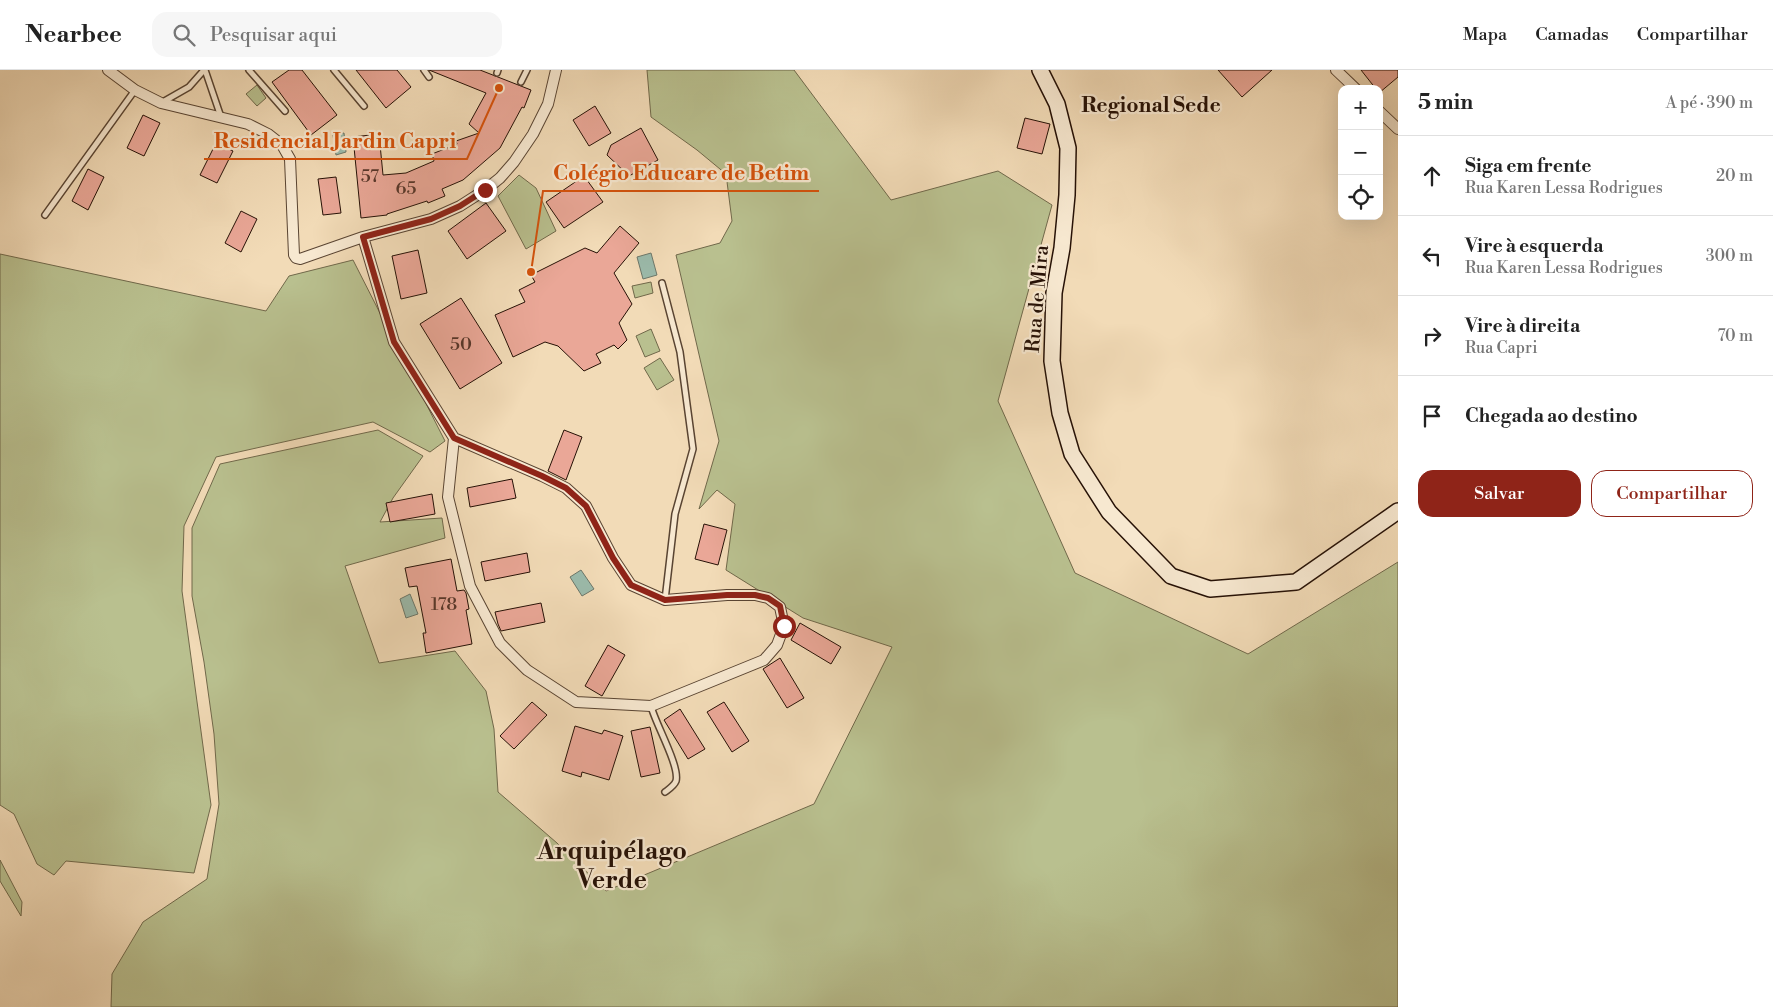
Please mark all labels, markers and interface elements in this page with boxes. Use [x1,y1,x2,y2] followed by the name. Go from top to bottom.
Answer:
[152,12,502,57] search box
[25,20,122,50] text: Nearbee
[170,21,198,49] icon: search
[210,23,337,47] text: Pesquisar aqui
[1463,23,1507,46] text: Mapa
[1535,23,1609,46] text: Camadas
[1637,23,1748,46] text: Compartilhar
[1338,85,1383,220] map controls
[1338,85,1383,130] button: +
[1418,90,1473,116] text: 5 min
[1081,93,1221,119] district label: Regional Sede
[1666,93,1753,113] text: A pé · 390 m
[204,123,467,159] callout: Residencial Jardin Capri
[214,129,456,155] text: Residencial Jardin Capri
[1338,130,1383,175] button: −
[1465,154,1592,178] text: Siga em frente
[543,155,819,191] callout: Colégio Educare de Betim
[553,161,809,187] text: Colégio Educare de Betim
[1418,162,1446,190] icon: ahead
[361,165,379,188] house number: 57
[1716,166,1753,186] text: 20 m
[1338,175,1383,220] button: locate
[396,177,416,200] house number: 65
[1465,178,1663,198] text: Rua Karen Lessa Rodrigues
[474,179,497,202] route end
[1465,234,1604,258] text: Vire à esquerda
[1418,242,1446,270] icon: left
[1021,243,1055,354] street label: Rua de Mira
[1706,246,1753,266] text: 300 m
[1465,258,1663,278] text: Rua Karen Lessa Rodrigues
[1465,314,1580,338] text: Vire à direita
[1418,322,1446,350] icon: right
[1717,326,1753,346] text: 70 m
[450,333,472,356] house number: 50
[1465,338,1537,358] text: Rua Capri
[1418,402,1446,430] icon: arrive
[1465,404,1638,428] text: Chegada ao destino
[1418,470,1581,517] button: Salvar
[1591,470,1753,517] button: Compartilhar
[431,593,457,616] house number: 178
[773,615,796,638] route start
[536,836,687,896] district label: Arquipélago Verde

